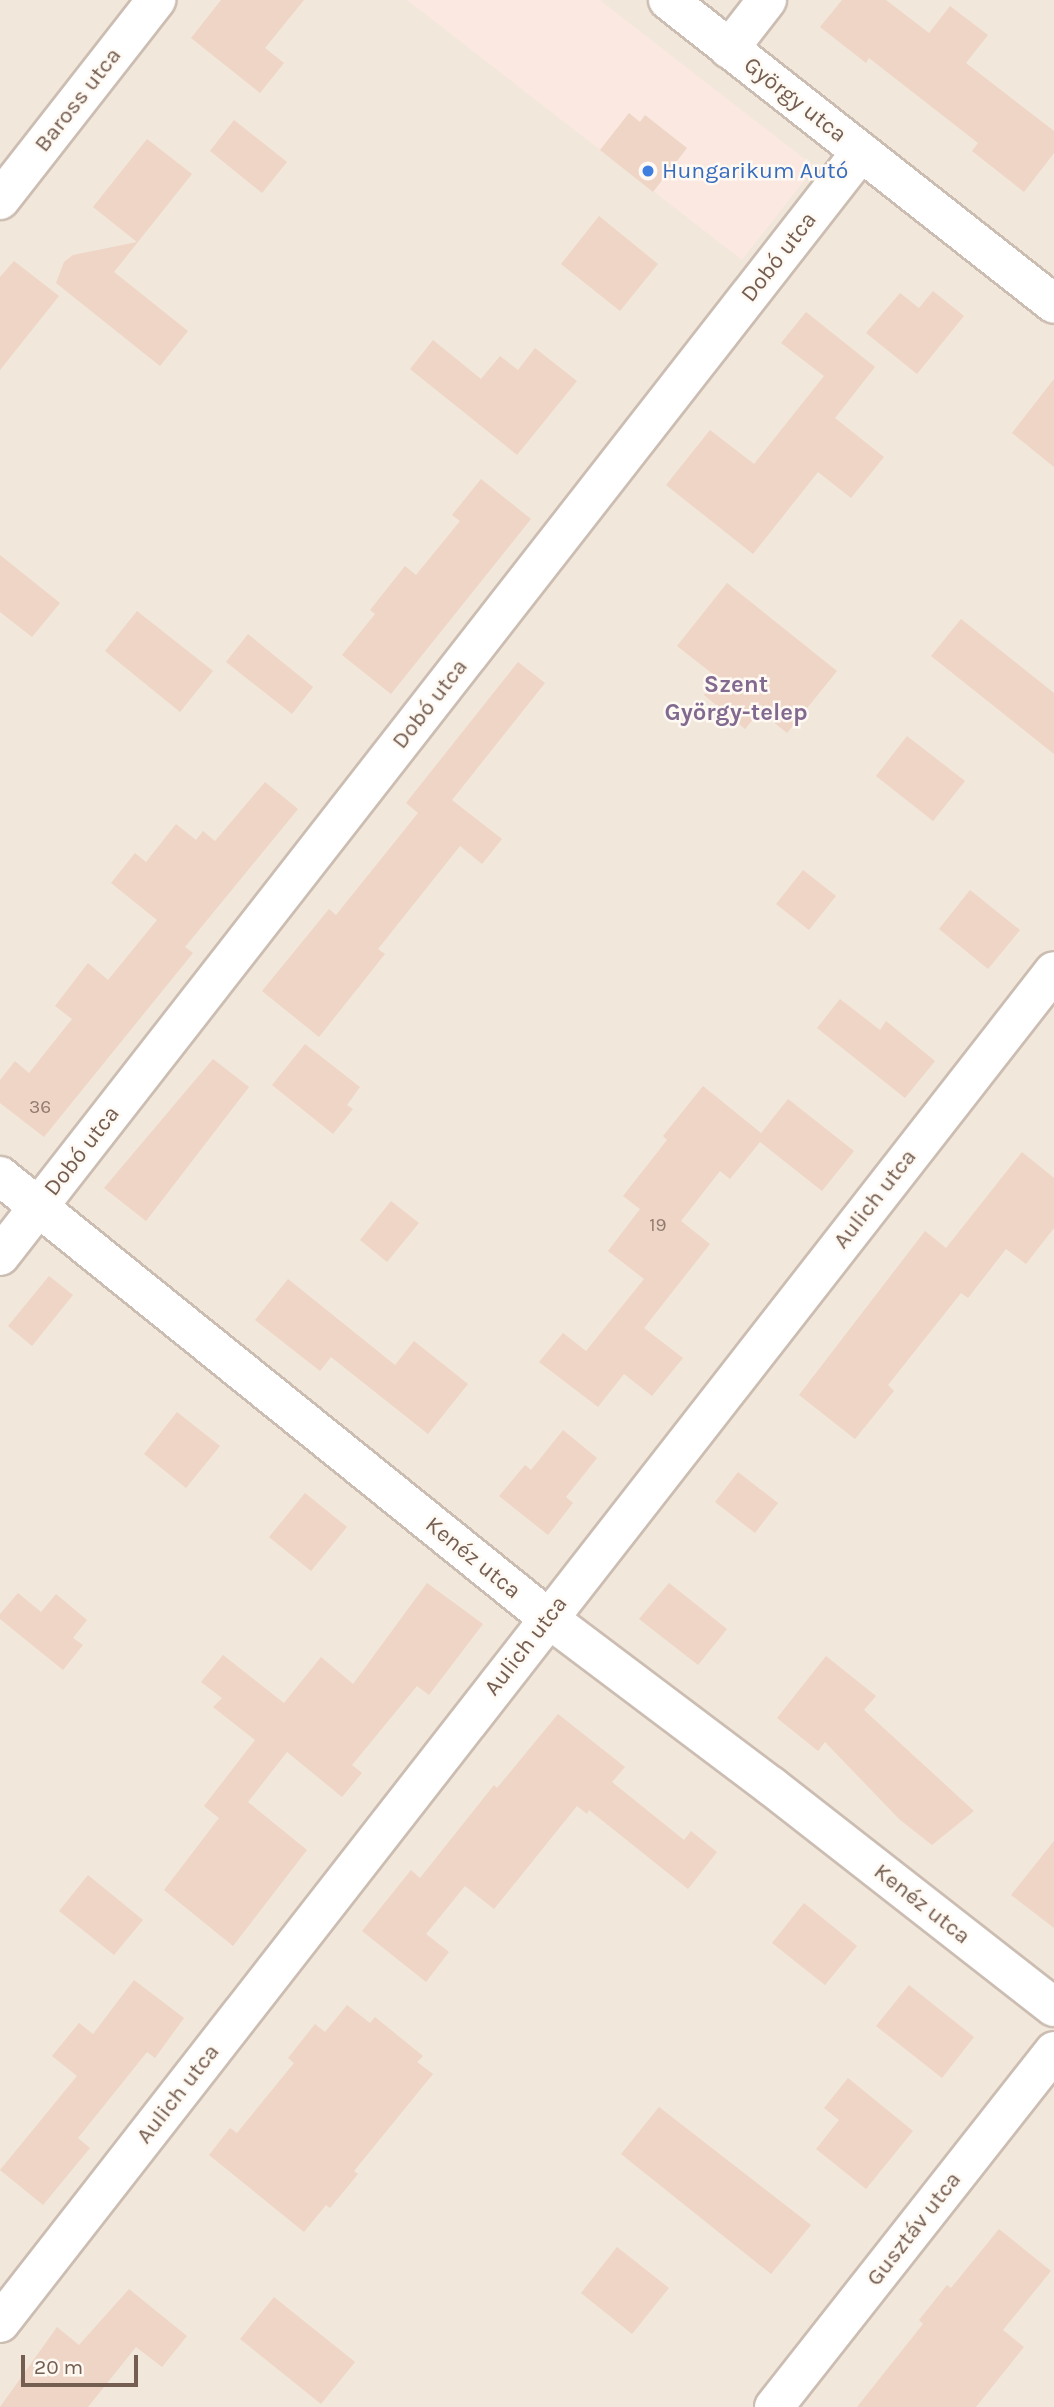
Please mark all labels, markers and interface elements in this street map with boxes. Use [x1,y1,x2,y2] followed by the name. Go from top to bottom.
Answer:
[29,42,127,158] street label: Baross utca
[738,51,852,149] street label: György utca
[662,157,848,185] place label: Hungarikum Autó
[640,163,656,179] marker: Hungarikum Autó
[735,207,823,307] street label: Dobó utca
[386,654,474,754] street label: Dobó utca
[664,671,808,727] district label: Szent György-telep
[29,1097,51,1119] house number: 36
[38,1101,126,1201] street label: Dobó utca
[828,1144,922,1254] street label: Aulich utca
[649,1215,667,1237] house number: 19
[420,1511,526,1605] street label: Kenéz utca
[479,1591,573,1701] street label: Aulich utca
[868,1858,976,1950] street label: Kenéz utca
[131,2039,225,2149] street label: Aulich utca
[861,2166,967,2292] street label: Gusztáv utca
[24,2340,142,2384] scale bar
[34,2355,83,2379] text: 20 m

